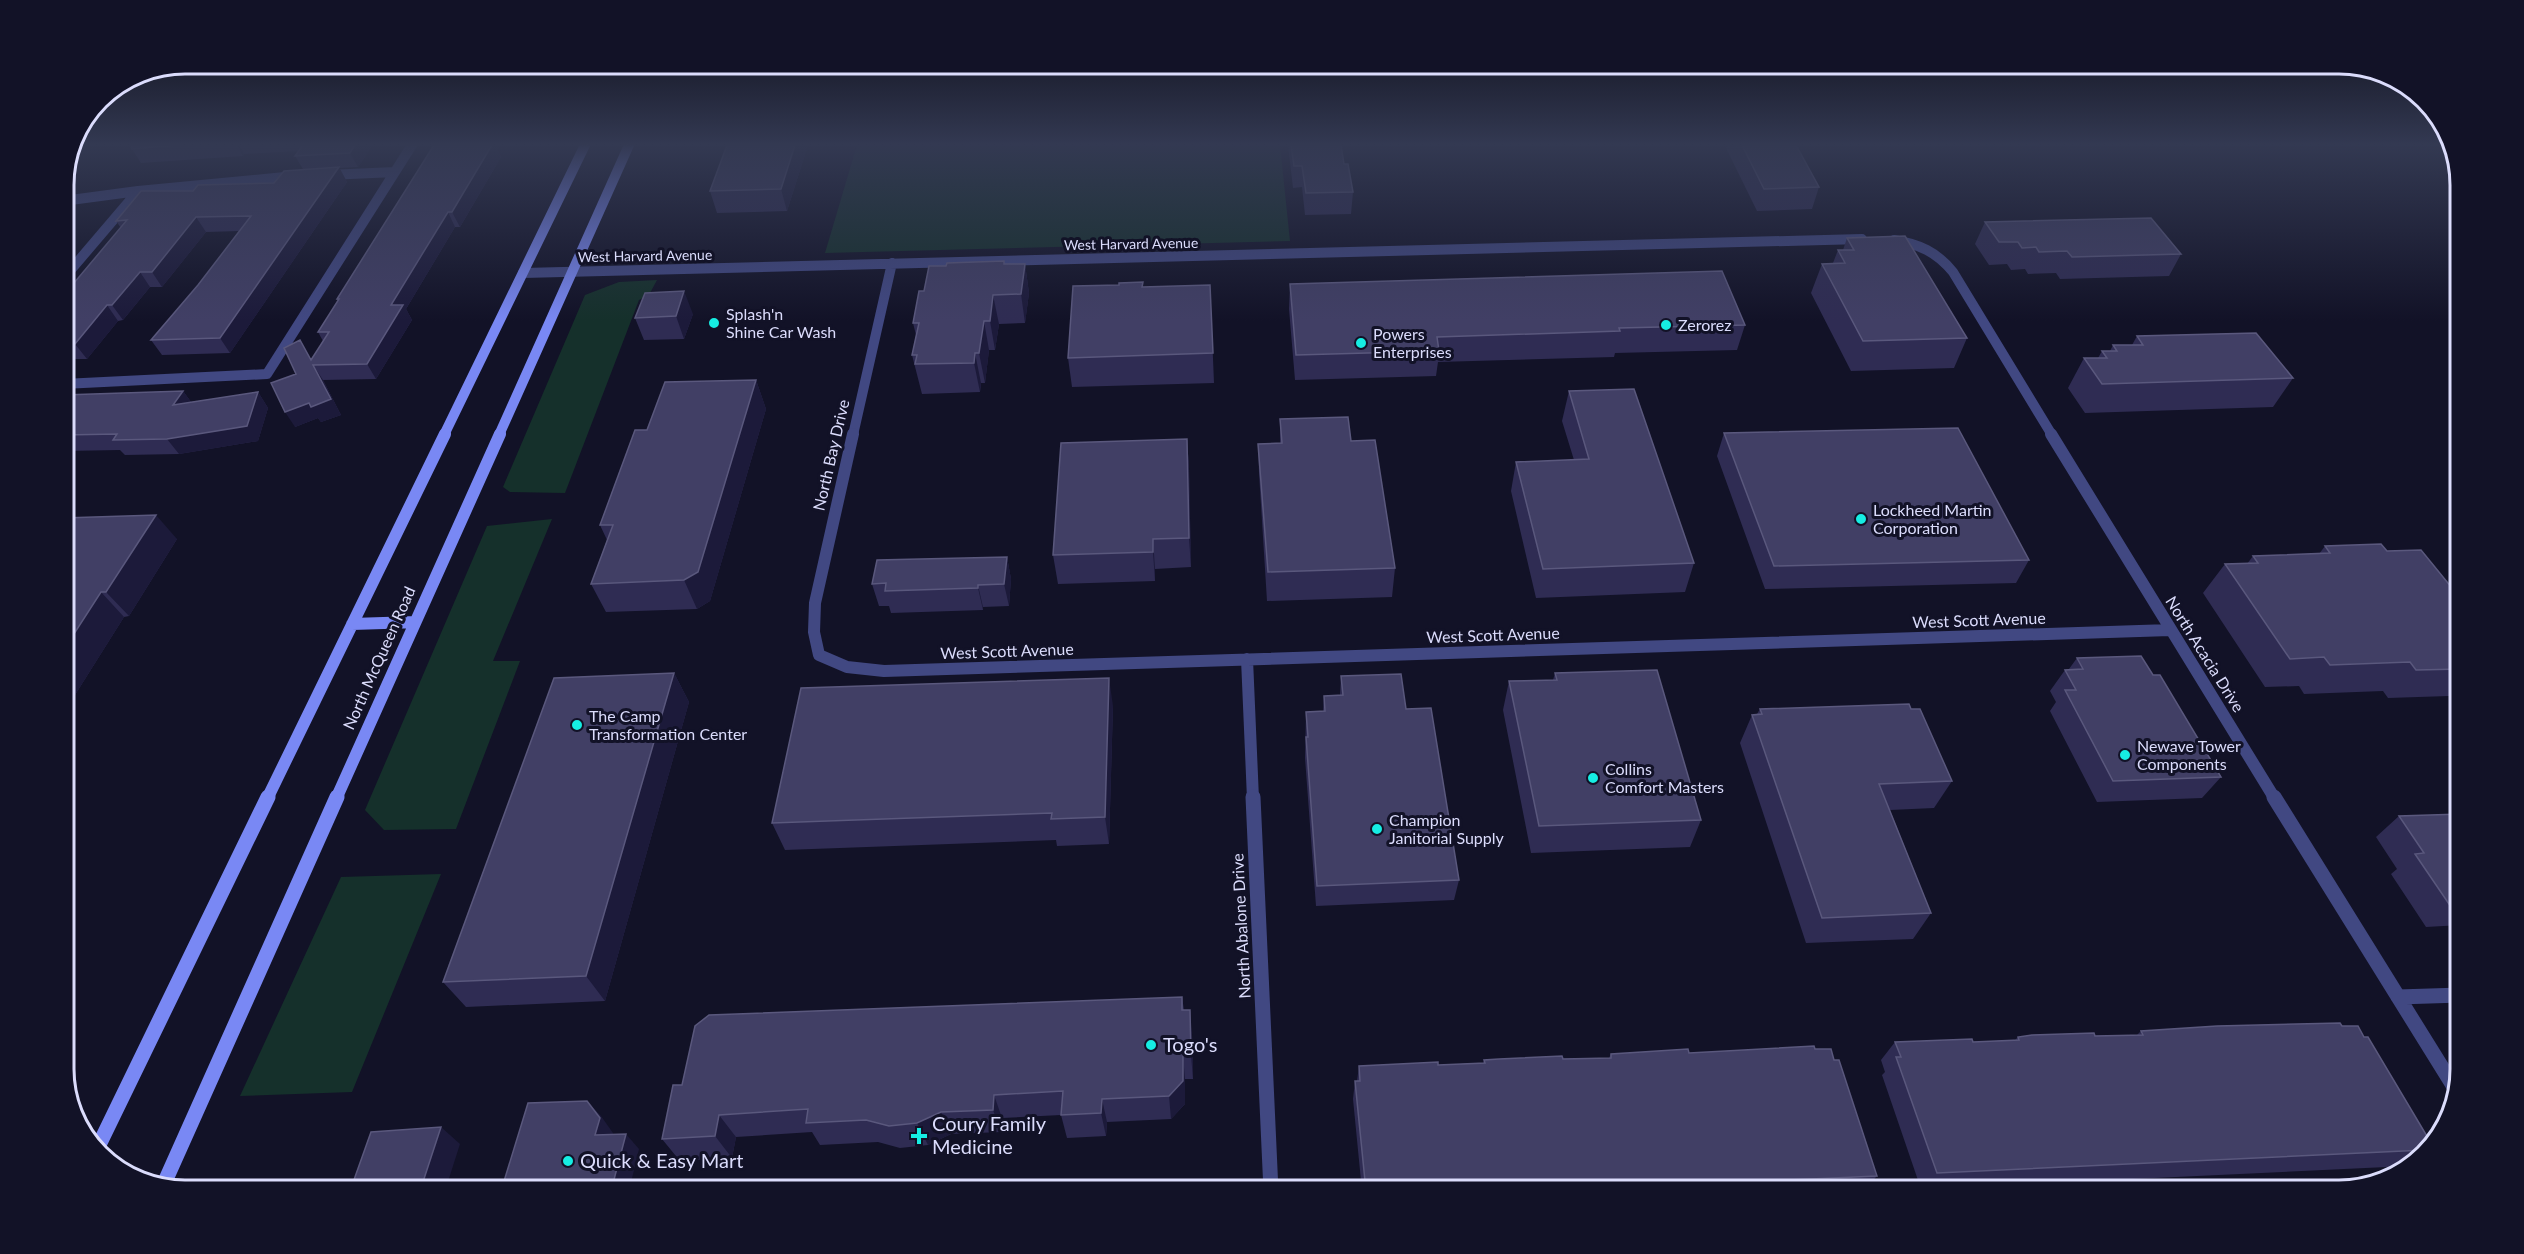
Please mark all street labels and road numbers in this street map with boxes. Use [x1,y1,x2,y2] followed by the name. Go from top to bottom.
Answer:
[1064,234,1198,253] street label: West Harvard Avenue
[578,246,712,265] street label: West Harvard Avenue
[808,397,853,512] street label: North Bay Drive
[338,583,419,732] street label: North McQueen Road
[2162,592,2249,715] street label: North Acacia Drive
[1912,608,2046,631] street label: West Scott Avenue
[1426,623,1560,646] street label: West Scott Avenue
[940,639,1074,662] street label: West Scott Avenue
[1227,853,1254,999] street label: North Abalone Drive

